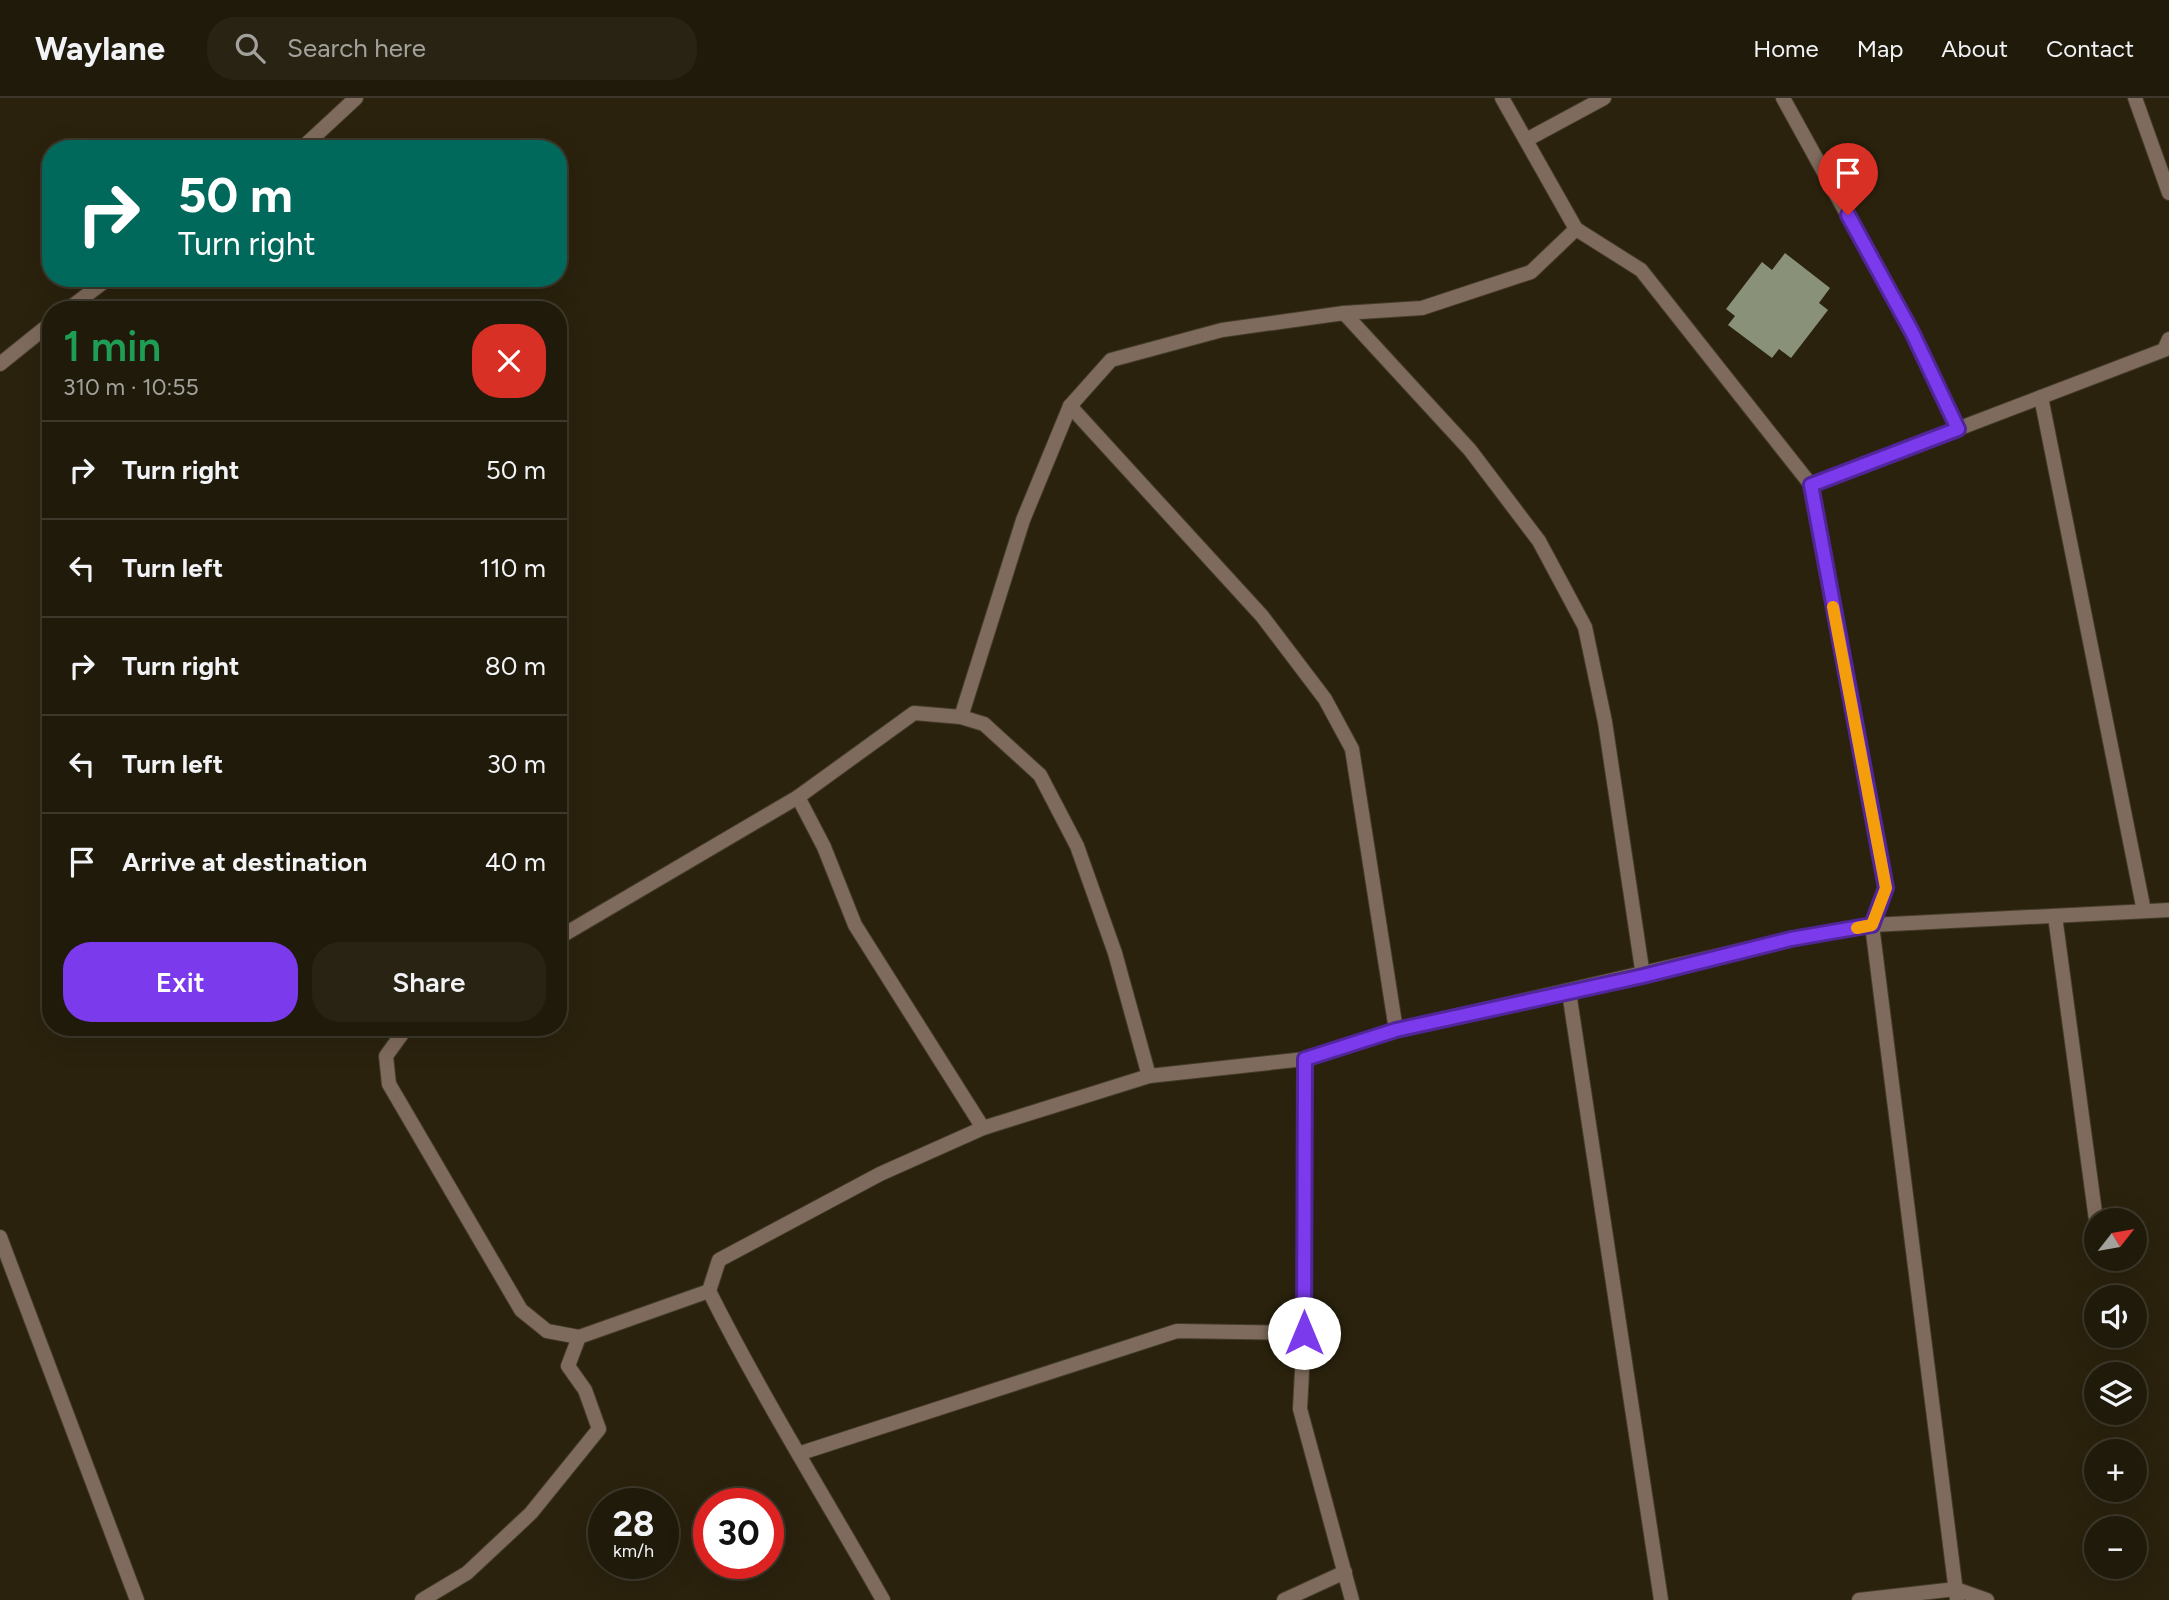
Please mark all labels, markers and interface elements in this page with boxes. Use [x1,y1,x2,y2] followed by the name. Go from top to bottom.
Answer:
[207,17,697,80] search box
[35,29,165,68] text: Waylane
[231,29,269,67] icon: search
[287,32,426,64] text: Search here
[1753,34,1819,63] text: Home
[1857,34,1903,63] text: Map
[1941,34,2008,63] text: About
[2046,34,2134,63] text: Contact
[1818,143,1878,215] pin
[1829,154,1867,192] icon: arrive
[178,165,293,224] text: 50 m
[63,168,154,259] icon: right
[178,225,316,263] text: Turn right
[63,321,161,372] text: 1 min
[472,324,546,398] button: close
[63,373,199,401] text: 310 m · 10:55
[63,451,101,489] icon: right
[122,454,239,486] text: Turn right
[486,454,546,486] text: 50 m
[63,549,101,587] icon: left
[122,552,223,584] text: Turn left
[479,552,546,584] text: 110 m
[63,647,101,685] icon: right
[122,650,239,682] text: Turn right
[485,650,546,682] text: 80 m
[63,745,101,783] icon: left
[122,748,223,780] text: Turn left
[487,748,546,780] text: 30 m
[63,843,101,881] icon: arrive
[122,846,367,878] text: Arrive at destination
[485,846,546,878] text: 40 m
[63,942,298,1022] button: Exit
[312,942,546,1022] button: Share
[2084,1208,2147,1270] north arrow
[2084,1208,2147,1579] map controls
[2084,1285,2147,1348] button: sound
[1267,1296,1341,1370] position arrow
[2084,1362,2147,1425] button: layers
[2084,1439,2147,1502] button: +
[693,1488,784,1579] speed limit sign: 30
[613,1503,654,1545] text: 28
[2084,1516,2147,1579] button: −
[613,1540,654,1562] text: km/h

